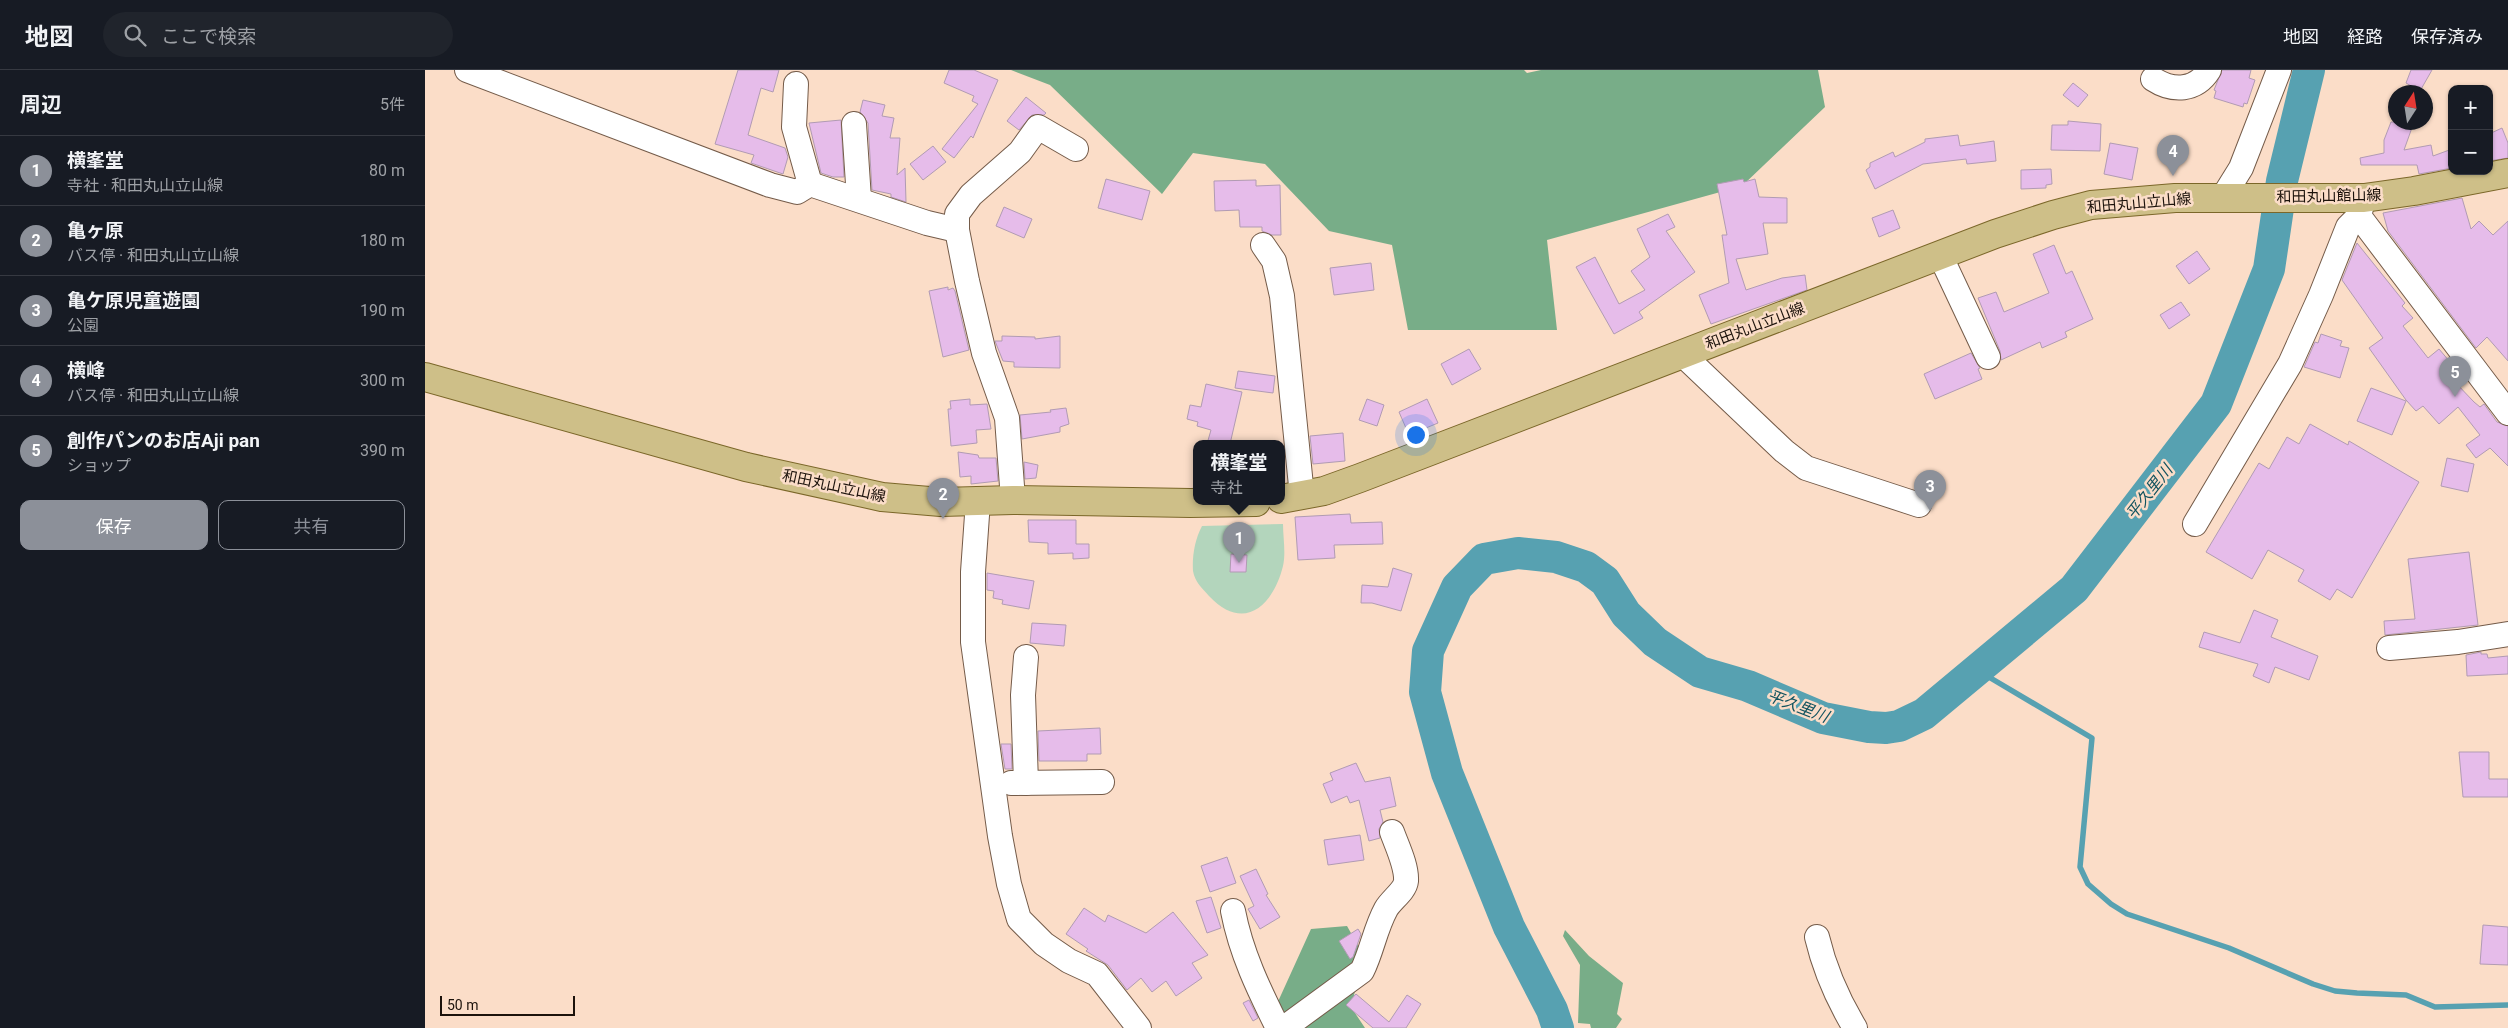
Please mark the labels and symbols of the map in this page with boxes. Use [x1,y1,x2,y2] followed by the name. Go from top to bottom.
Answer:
[2388,85,2433,130] north arrow
[2157,135,2189,176] pin: 4
[2276,186,2382,206] street label: 和田丸山館山線
[2086,189,2192,217] street label: 和田丸山立山線
[1703,299,1807,353] street label: 和田丸山立山線
[2439,356,2471,397] pin: 5
[1403,422,1429,448] your location
[2122,459,2177,523] water label: 平久里川
[781,466,887,506] street label: 和田丸山立山線
[1914,470,1946,511] pin: 3
[927,478,959,519] pin: 2
[1223,522,1255,563] pin: 1
[1765,686,1833,727] water label: 平久里川
[440,993,575,1016] scale bar

